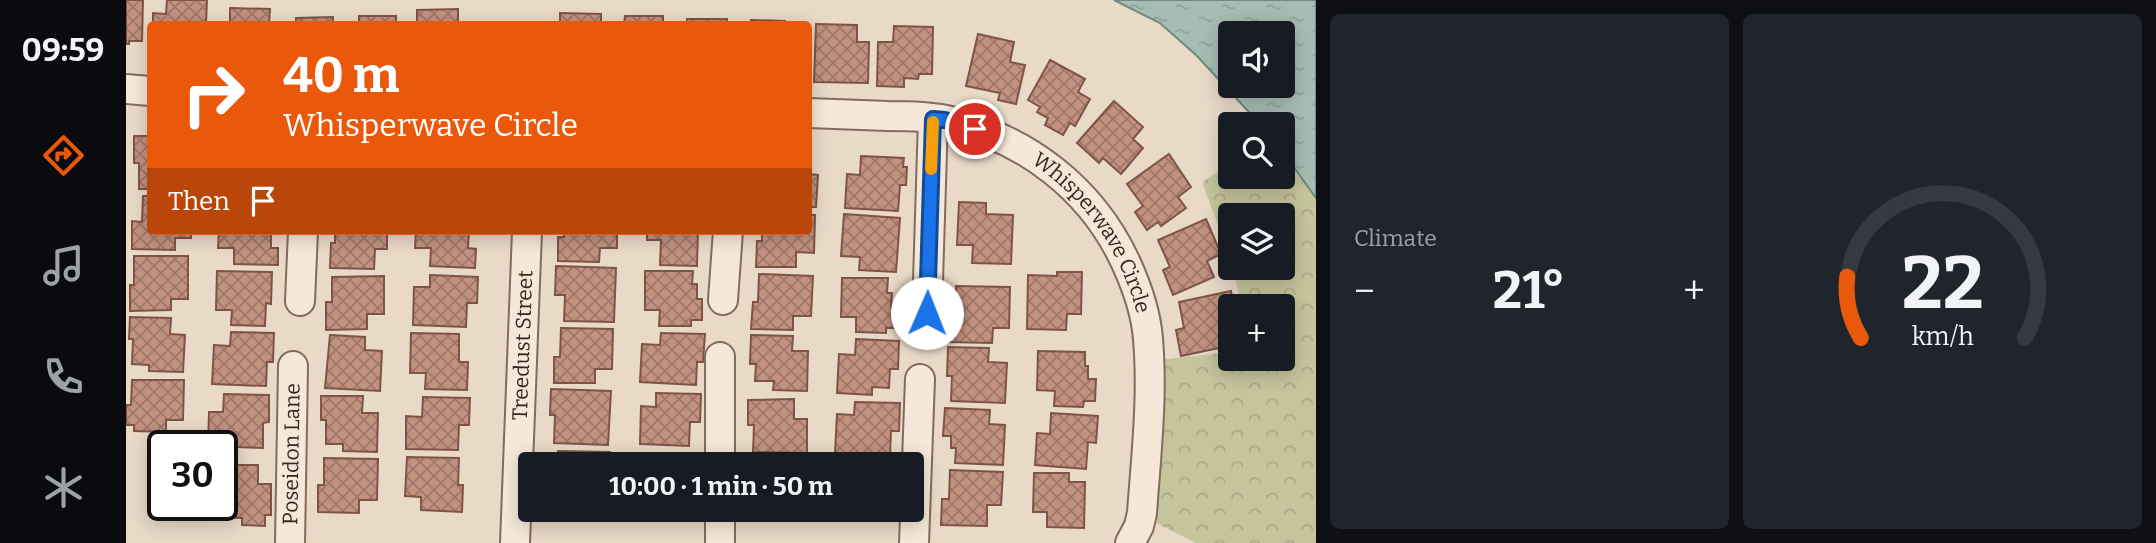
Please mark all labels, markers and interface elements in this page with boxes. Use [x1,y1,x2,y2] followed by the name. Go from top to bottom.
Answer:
[1218,21,1295,371] map controls
[1218,21,1295,98] button: sound
[22,31,104,69] text: 09:59
[283,46,400,105] text: 40 m
[168,49,259,140] icon: right
[945,99,1005,159] pin
[283,106,578,144] text: Whisperwave Circle
[956,110,994,148] icon: arrive
[1218,112,1295,189] button: search
[39,131,88,180] icon: directions
[1027,147,1156,316] street label: Whisperwave Circle
[244,182,282,220] icon: arrive
[168,186,230,217] text: Then
[1218,203,1295,280] button: layers
[1354,224,1437,252] text: Climate
[1902,240,1983,327] text: 22
[39,241,88,290] icon: music
[1493,259,1565,322] text: 21°
[1354,268,1375,314] text: −
[1683,268,1705,314] text: +
[507,269,539,421] street label: Treedust Street
[890,276,964,350] position arrow
[1218,294,1295,371] button: +
[1912,321,1974,351] text: km/h
[39,352,88,401] icon: phone
[277,383,306,525] street label: Poseidon Lane
[147,430,238,521] speed limit sign: 30
[39,463,88,512] icon: climate
[609,471,833,502] text: 10:00 · 1 min · 50 m

